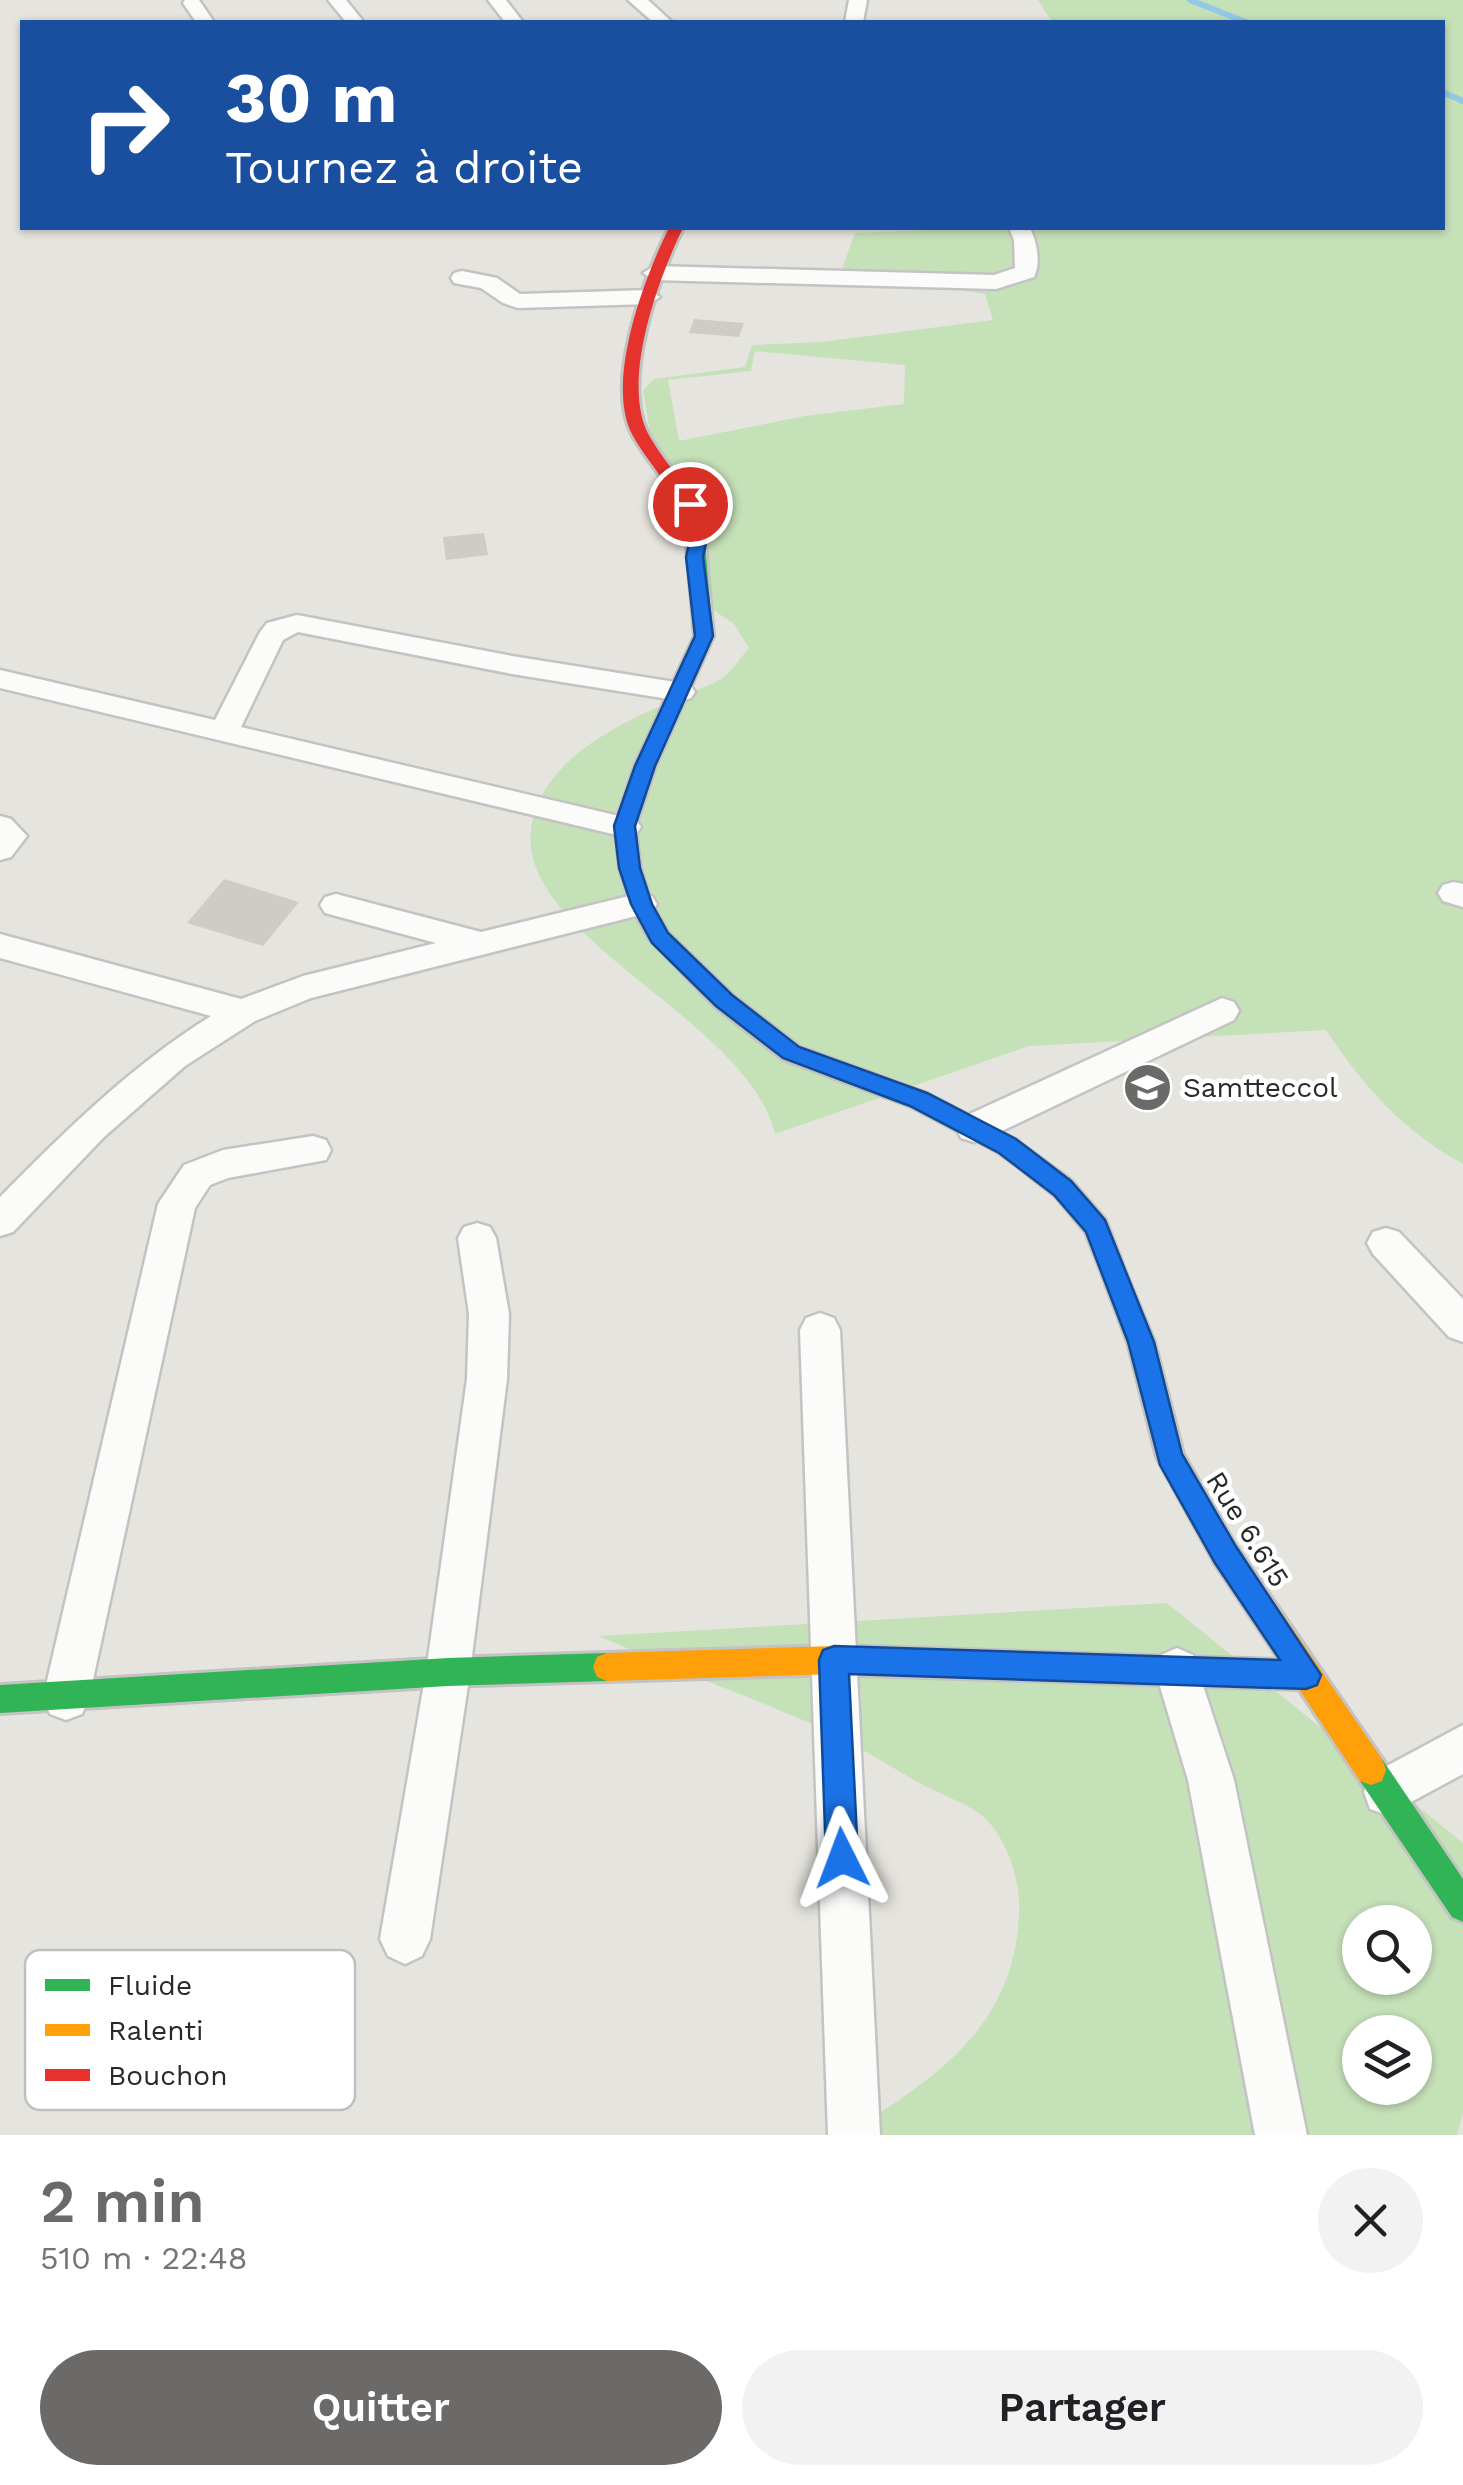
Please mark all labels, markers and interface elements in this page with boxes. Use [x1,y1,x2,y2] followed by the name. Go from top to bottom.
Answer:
[225,57,397,139] text: 30 m
[60,60,190,190] icon: right
[225,141,583,194] text: Tournez à droite
[648,462,733,547] pin
[663,477,718,532] icon: arrive
[1122,1061,1174,1113] school or university icon: Samtteccol
[1183,1071,1338,1104] place label: Samtteccol
[1199,1466,1296,1593] street label: Rue 6.615
[790,1806,894,1910] position arrow
[1342,1905,1432,2105] map controls
[1342,1905,1432,1995] button: search
[25,1950,355,2110] legend
[108,1969,192,2002] text: Fluide
[108,2014,204,2047] text: Ralenti
[1342,2015,1432,2105] button: layers
[108,2059,228,2092] text: Bouchon
[40,2166,205,2237] text: 2 min
[1318,2168,1423,2273] button: close
[40,2239,248,2277] text: 510 m · 22:48
[40,2350,722,2465] button: Quitter
[742,2350,1423,2465] button: Partager

